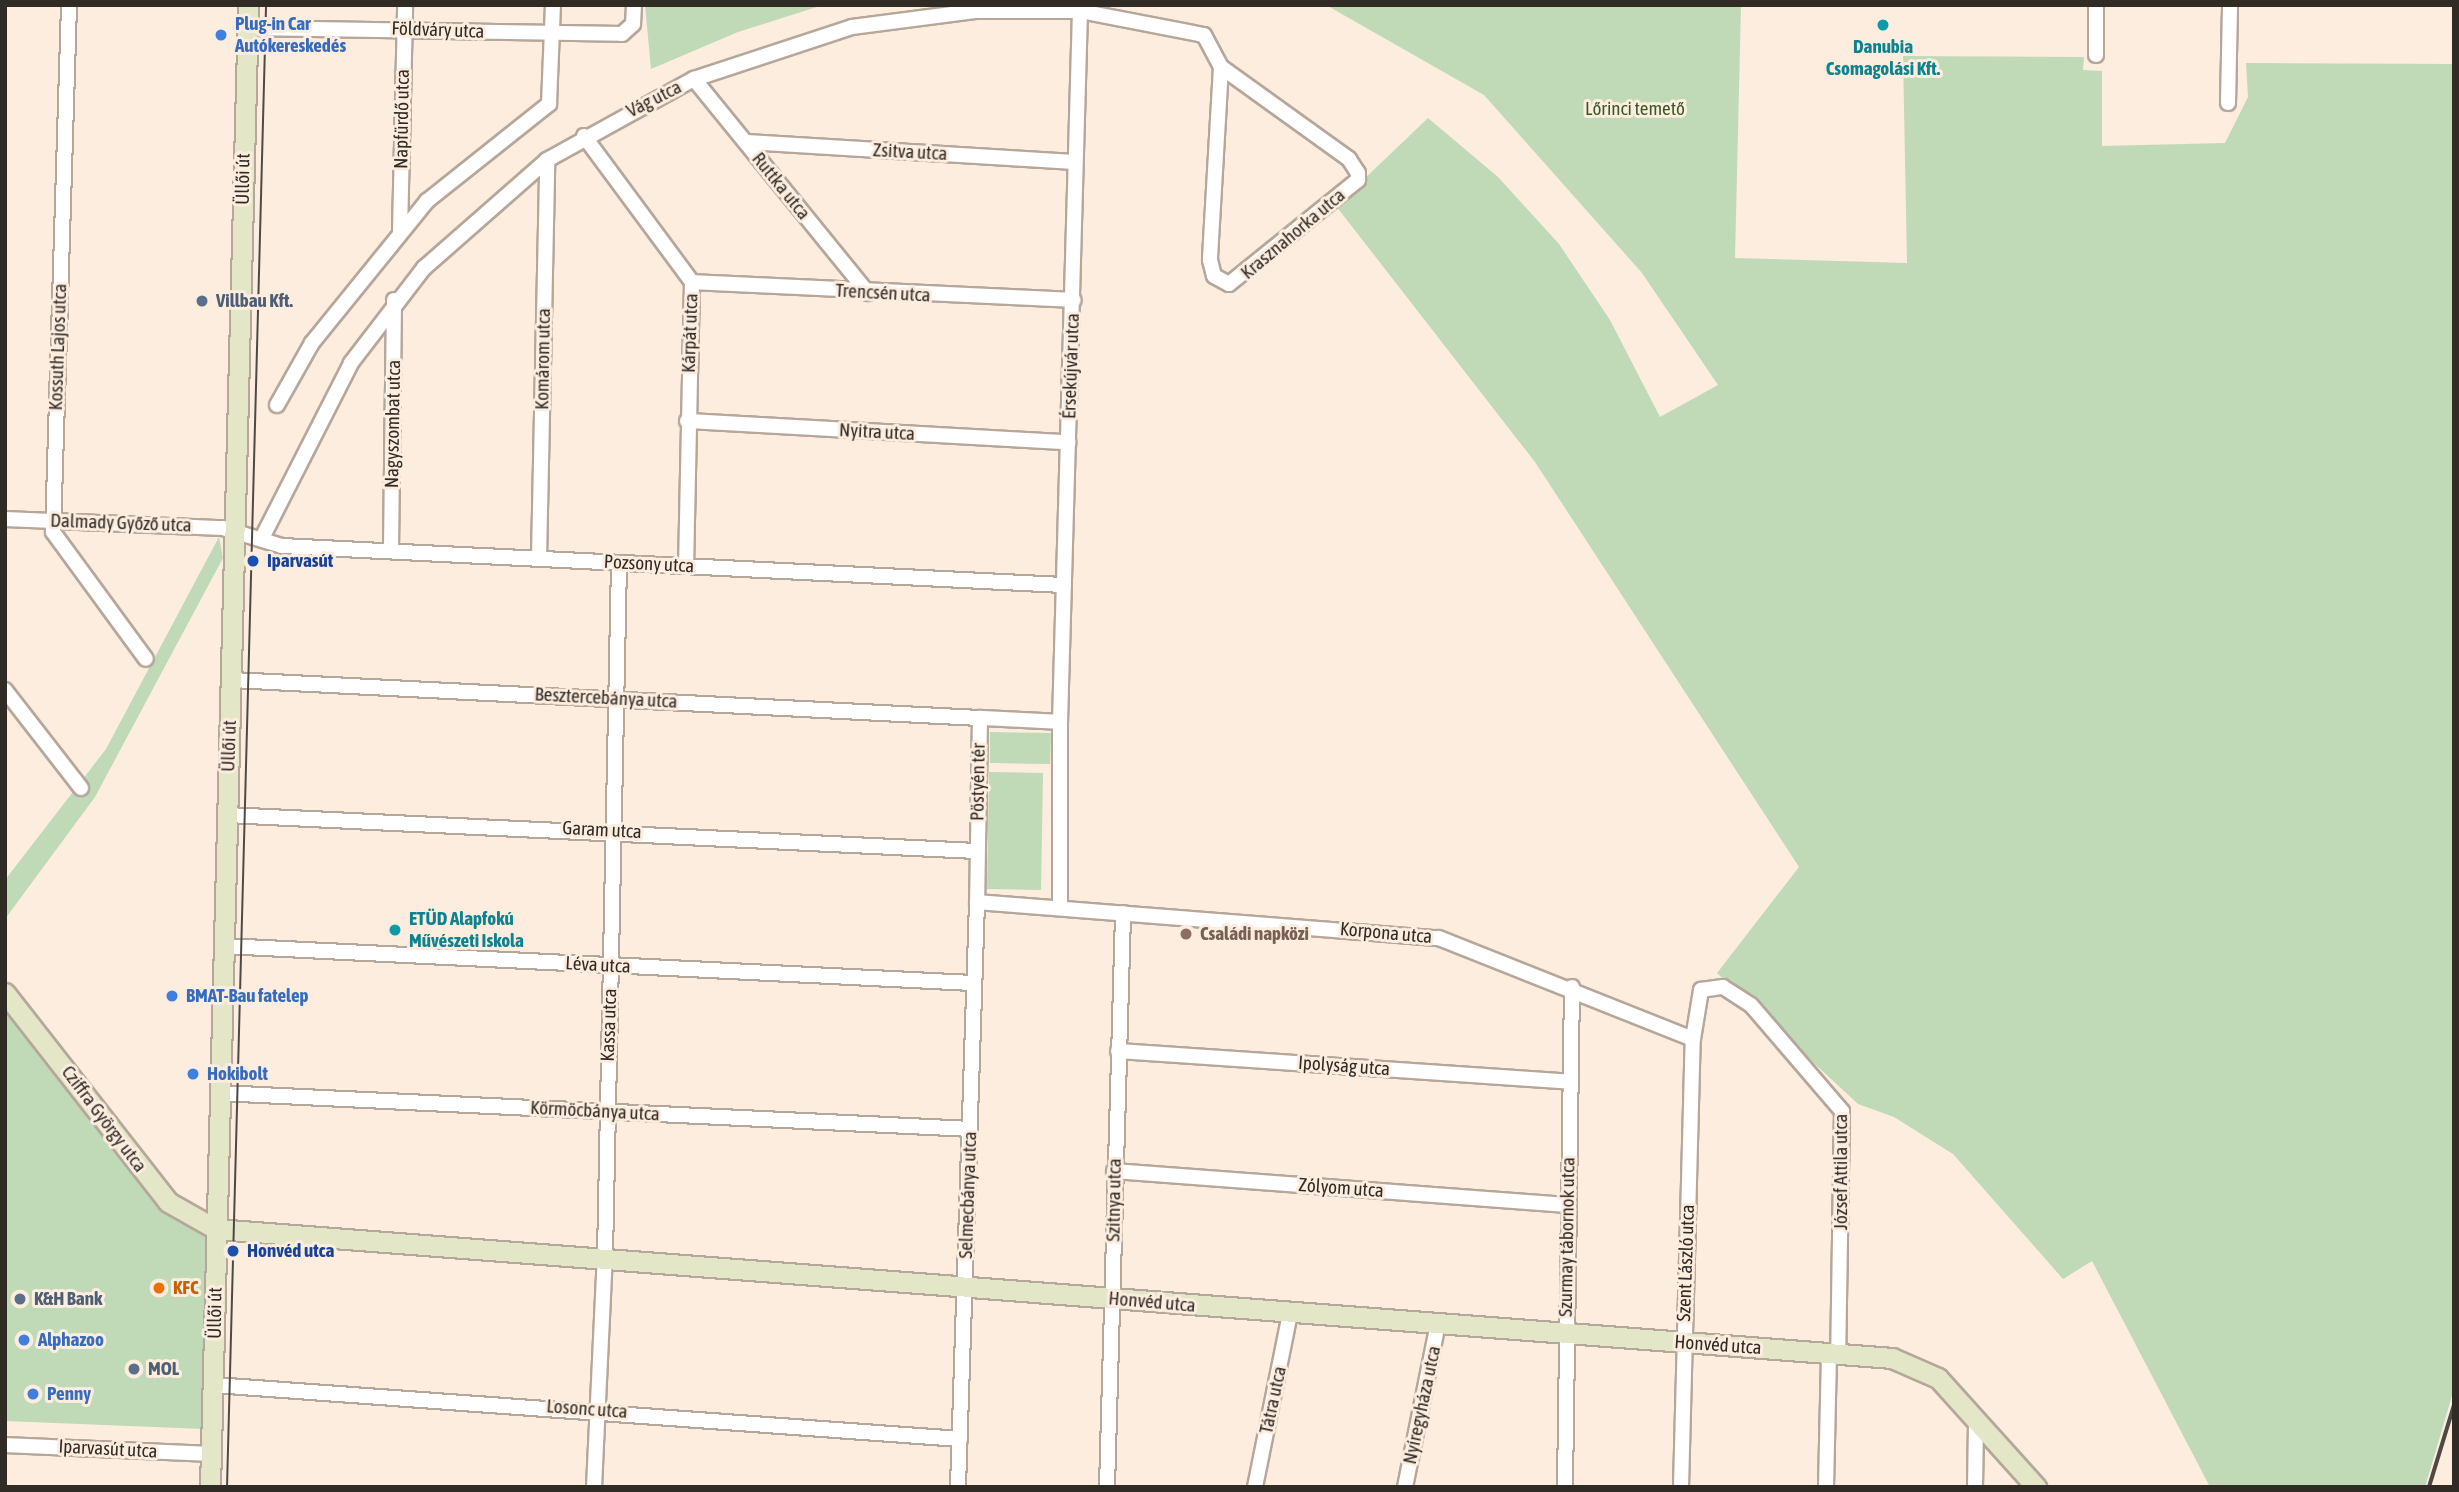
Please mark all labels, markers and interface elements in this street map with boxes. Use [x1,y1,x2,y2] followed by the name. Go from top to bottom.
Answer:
[235,13,346,57] place label: Plug-in Car Autókereskedés
[391,17,485,43] street label: Földváry utca
[1875,17,1891,33] marker: Danubia Csomagolási Kft.
[213,27,229,43] marker: Plug-in Car Autókereskedés
[1826,36,1940,80] place label: Danubia Csomagolási Kft.
[390,69,414,169] street label: Napfürdő utca
[623,76,685,122] street label: Vág utca
[1585,98,1685,120] park label: Lőrinci temető
[872,139,948,165] street label: Zsitva utca
[747,148,815,224] street label: Ruttka utca
[231,153,255,205] street label: Üllői út
[1236,184,1350,284] street label: Krasznahorka utca
[835,279,931,307] street label: Trencsén utca
[44,283,72,411] street label: Kossuth Lajos utca
[216,290,293,312] place label: Villbau Kft.
[194,293,210,309] marker: Villbau Kft.
[677,293,703,373] street label: Kárpát utca
[531,308,555,410] street label: Komárom utca
[1058,313,1084,419] street label: Érsekújvár utca
[380,360,406,488] street label: Nagyszombat utca
[839,419,915,445] street label: Nyitra utca
[50,509,192,537] street label: Dalmady Győző utca
[267,550,333,572] place label: Iparvasút
[603,550,695,578] street label: Pozsony utca
[245,553,261,569] marker: Iparvasút
[534,683,678,713] street label: Besztercebánya utca
[217,720,241,772] street label: Üllői út
[966,743,990,821] street label: Pöstyén tér
[562,817,642,843] street label: Garam utca
[409,908,524,952] place label: ETÜD Alapfokú Művészeti Iskola
[1339,918,1433,948] street label: Korpona utca
[387,922,403,938] marker: ETÜD Alapfokú Művészeti Iskola
[1200,923,1309,945] place label: Családi napközi
[1178,926,1194,942] marker: Családi napközi
[565,952,631,978] street label: Léva utca
[186,985,309,1007] place label: BMAT-Bau fatelep
[164,988,180,1004] marker: BMAT-Bau fatelep
[596,988,622,1062] street label: Kassa utca
[1297,1051,1391,1081] street label: Ipolyság utca
[57,1061,151,1177] street label: Cziffra György utca
[207,1063,268,1085] place label: Hokibolt
[185,1066,201,1082] marker: Hokibolt
[530,1096,660,1126] street label: Körmöcbánya utca
[1830,1114,1852,1230] street label: József Attila utca
[954,1131,982,1259] street label: Selmecbánya utca
[1554,1157,1580,1317] street label: Szurmay tábornok utca
[1102,1158,1126,1242] street label: Szitnya utca
[1298,1174,1384,1202] street label: Zólyom utca
[1673,1204,1699,1322] street label: Szent László utca
[247,1240,334,1262] place label: Honvéd utca
[225,1243,241,1259] marker: Honvéd utca
[173,1277,199,1299] place label: KFC
[151,1280,167,1296] marker: KFC
[203,1287,227,1339] street label: Üllői út
[1108,1287,1196,1317] street label: Honvéd utca
[34,1288,102,1310] place label: K&H Bank
[12,1291,28,1307] marker: K&H Bank
[38,1329,104,1351] place label: Alphazoo
[1674,1331,1762,1359] street label: Honvéd utca
[16,1332,32,1348] marker: Alphazoo
[1398,1344,1446,1466] street label: Nyíregyháza utca
[148,1358,179,1380] place label: MOL
[126,1361,142,1377] marker: MOL
[1255,1364,1291,1436] street label: Tátra utca
[47,1383,91,1405] place label: Penny
[25,1386,41,1402] marker: Penny
[546,1395,628,1423] street label: Losonc utca
[58,1435,158,1463] street label: Iparvasút utca

